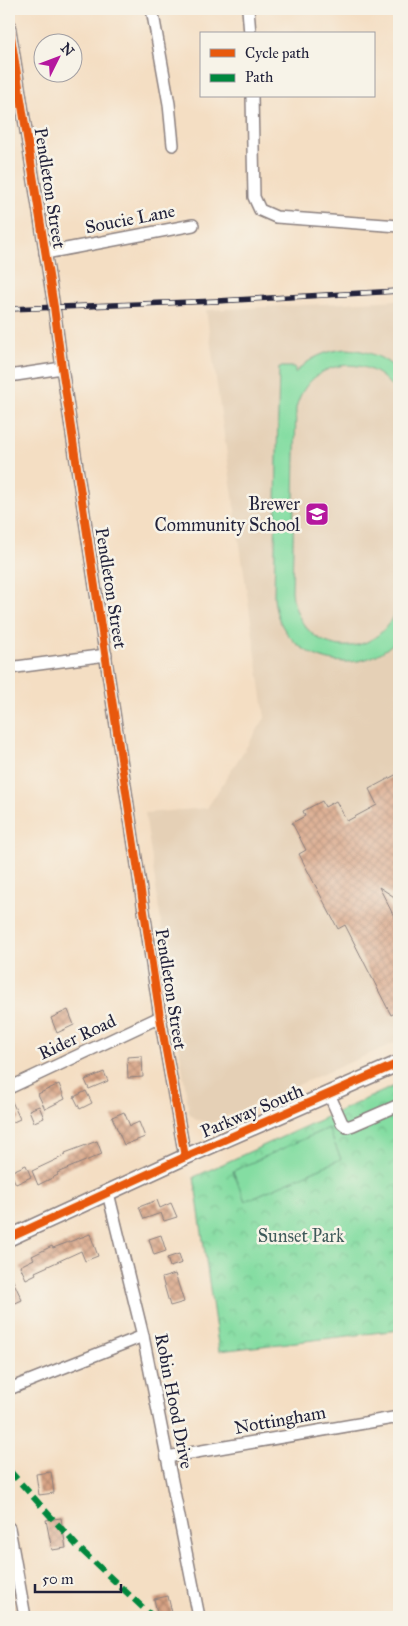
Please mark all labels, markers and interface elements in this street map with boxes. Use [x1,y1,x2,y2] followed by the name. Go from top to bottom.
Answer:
[32,32,82,82] north arrow
[200,32,376,98] legend
[57,40,78,60] text: N
[245,44,310,62] text: Cycle path
[245,68,274,86] text: Path
[30,126,71,251] street label: Pendleton Street
[83,200,177,238] street label: Soucie Lane
[154,493,300,536] place label: Brewer Community School
[304,501,330,527] school or university icon: Brewer Community School
[91,526,132,651] street label: Pendleton Street
[151,927,192,1052] street label: Pendleton Street
[35,1009,119,1065] street label: Rider Road
[197,1079,307,1143] street label: Parkway South
[258,1225,345,1247] park label: Sunset Park
[150,1332,198,1470] street label: Robin Hood Drive
[232,1401,328,1440] street label: Nottingham
[35,1561,121,1593] scale bar
[42,1570,74,1588] text: 50 m

